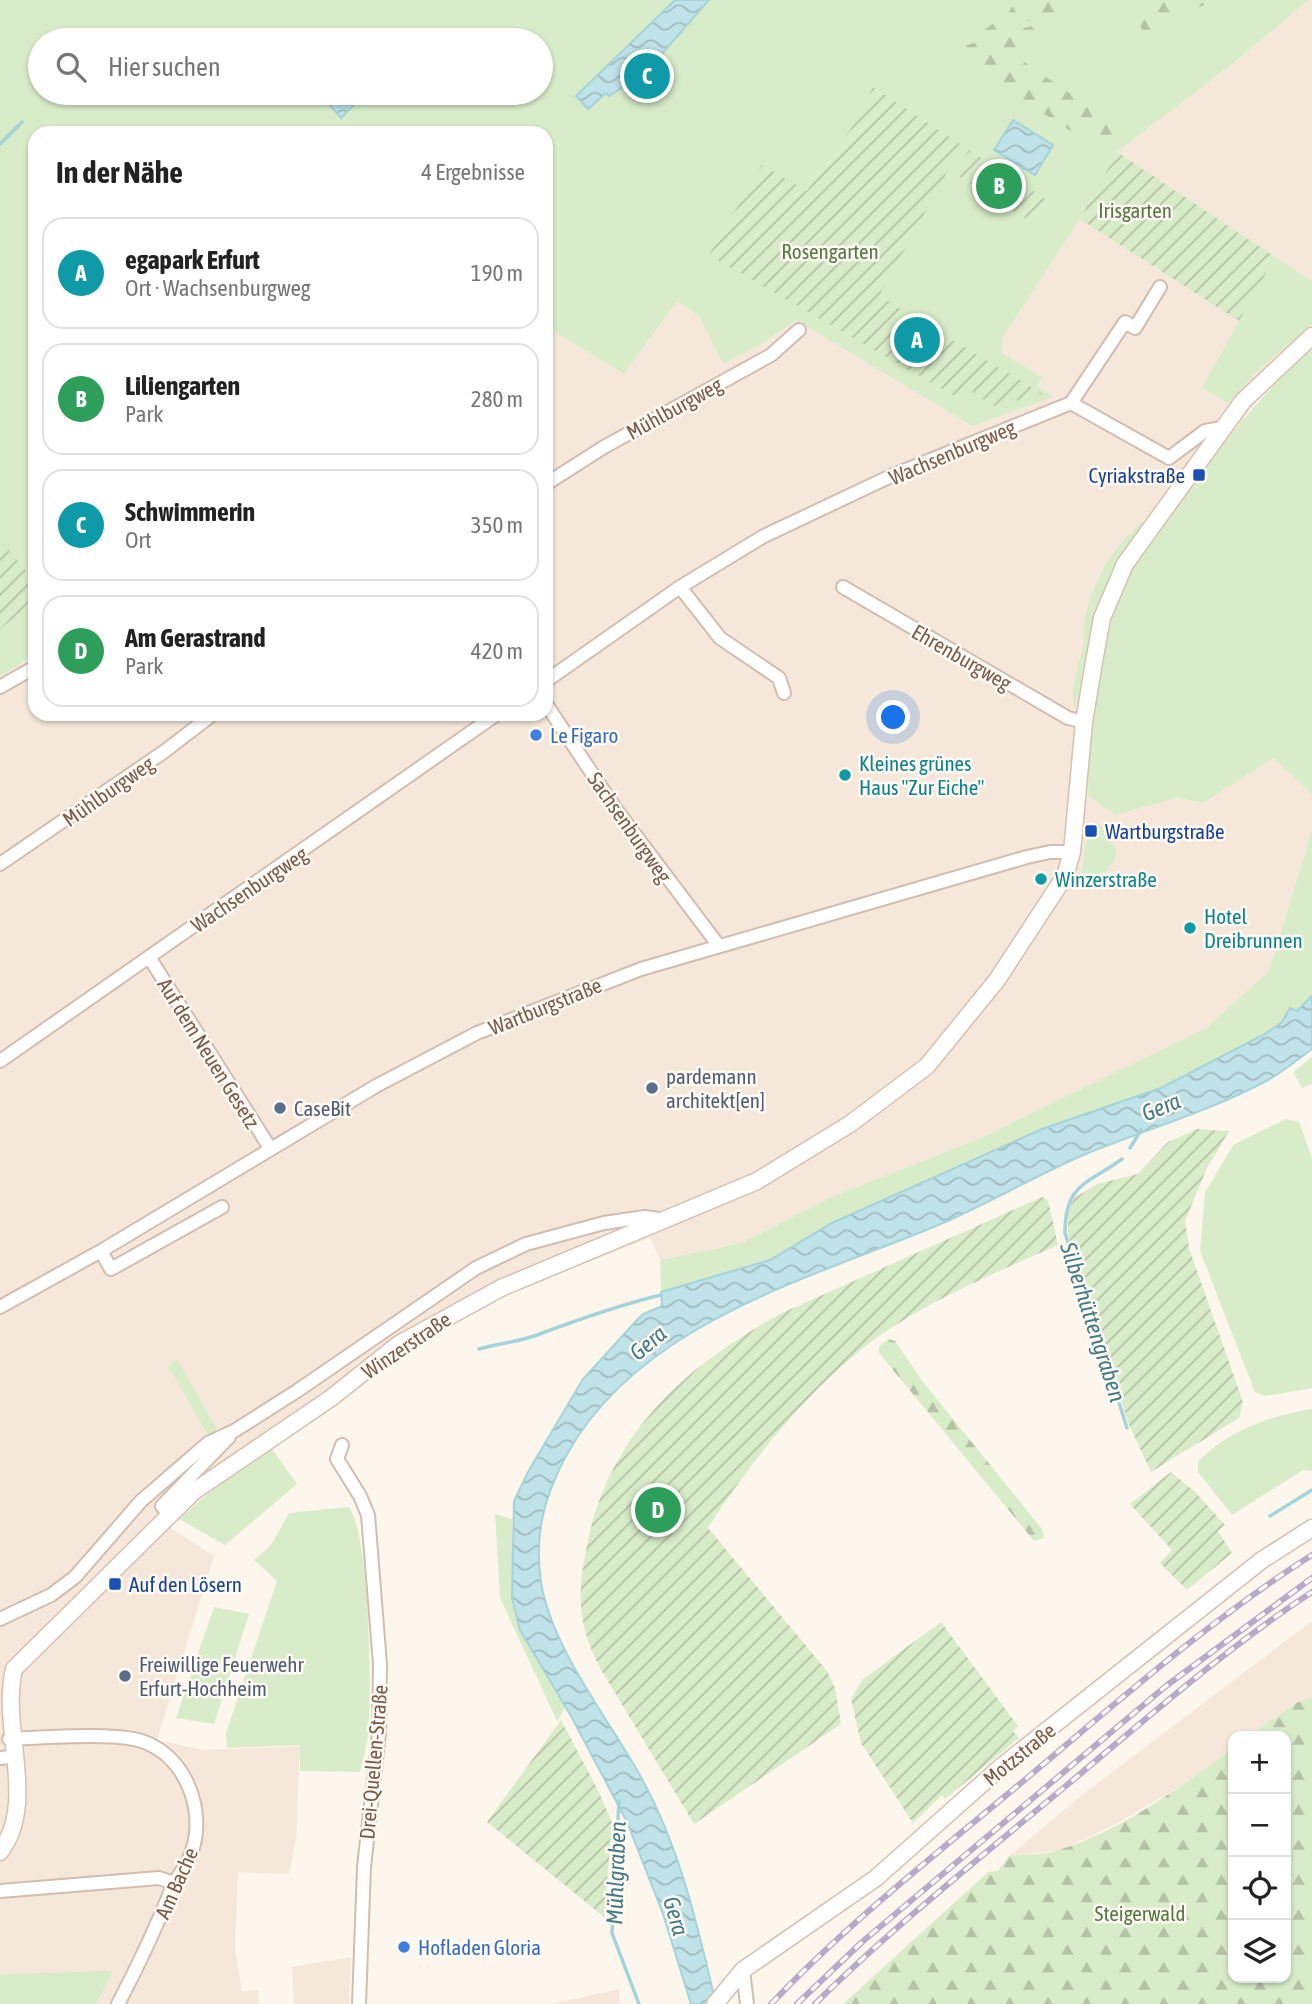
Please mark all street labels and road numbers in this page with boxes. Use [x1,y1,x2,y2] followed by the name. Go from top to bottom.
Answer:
[622,372,726,444] street label: Mühlburgweg
[885,415,1019,489] street label: Wachsenburgweg
[908,619,1016,695] street label: Ehrenburgweg
[58,751,158,831] street label: Mühlburgweg
[583,767,677,887] street label: Sachsenburgweg
[186,841,312,937] street label: Wachsenburgweg
[485,972,605,1040] street label: Wartburgstraße
[153,974,265,1133] street label: Auf dem Neuen Gesetz
[357,1307,455,1383] street label: Winzerstraße
[354,1684,392,1840] street label: Drei-Quellen-Straße
[978,1718,1060,1790] street label: Motzstraße
[150,1844,202,1922] street label: Am Bache

